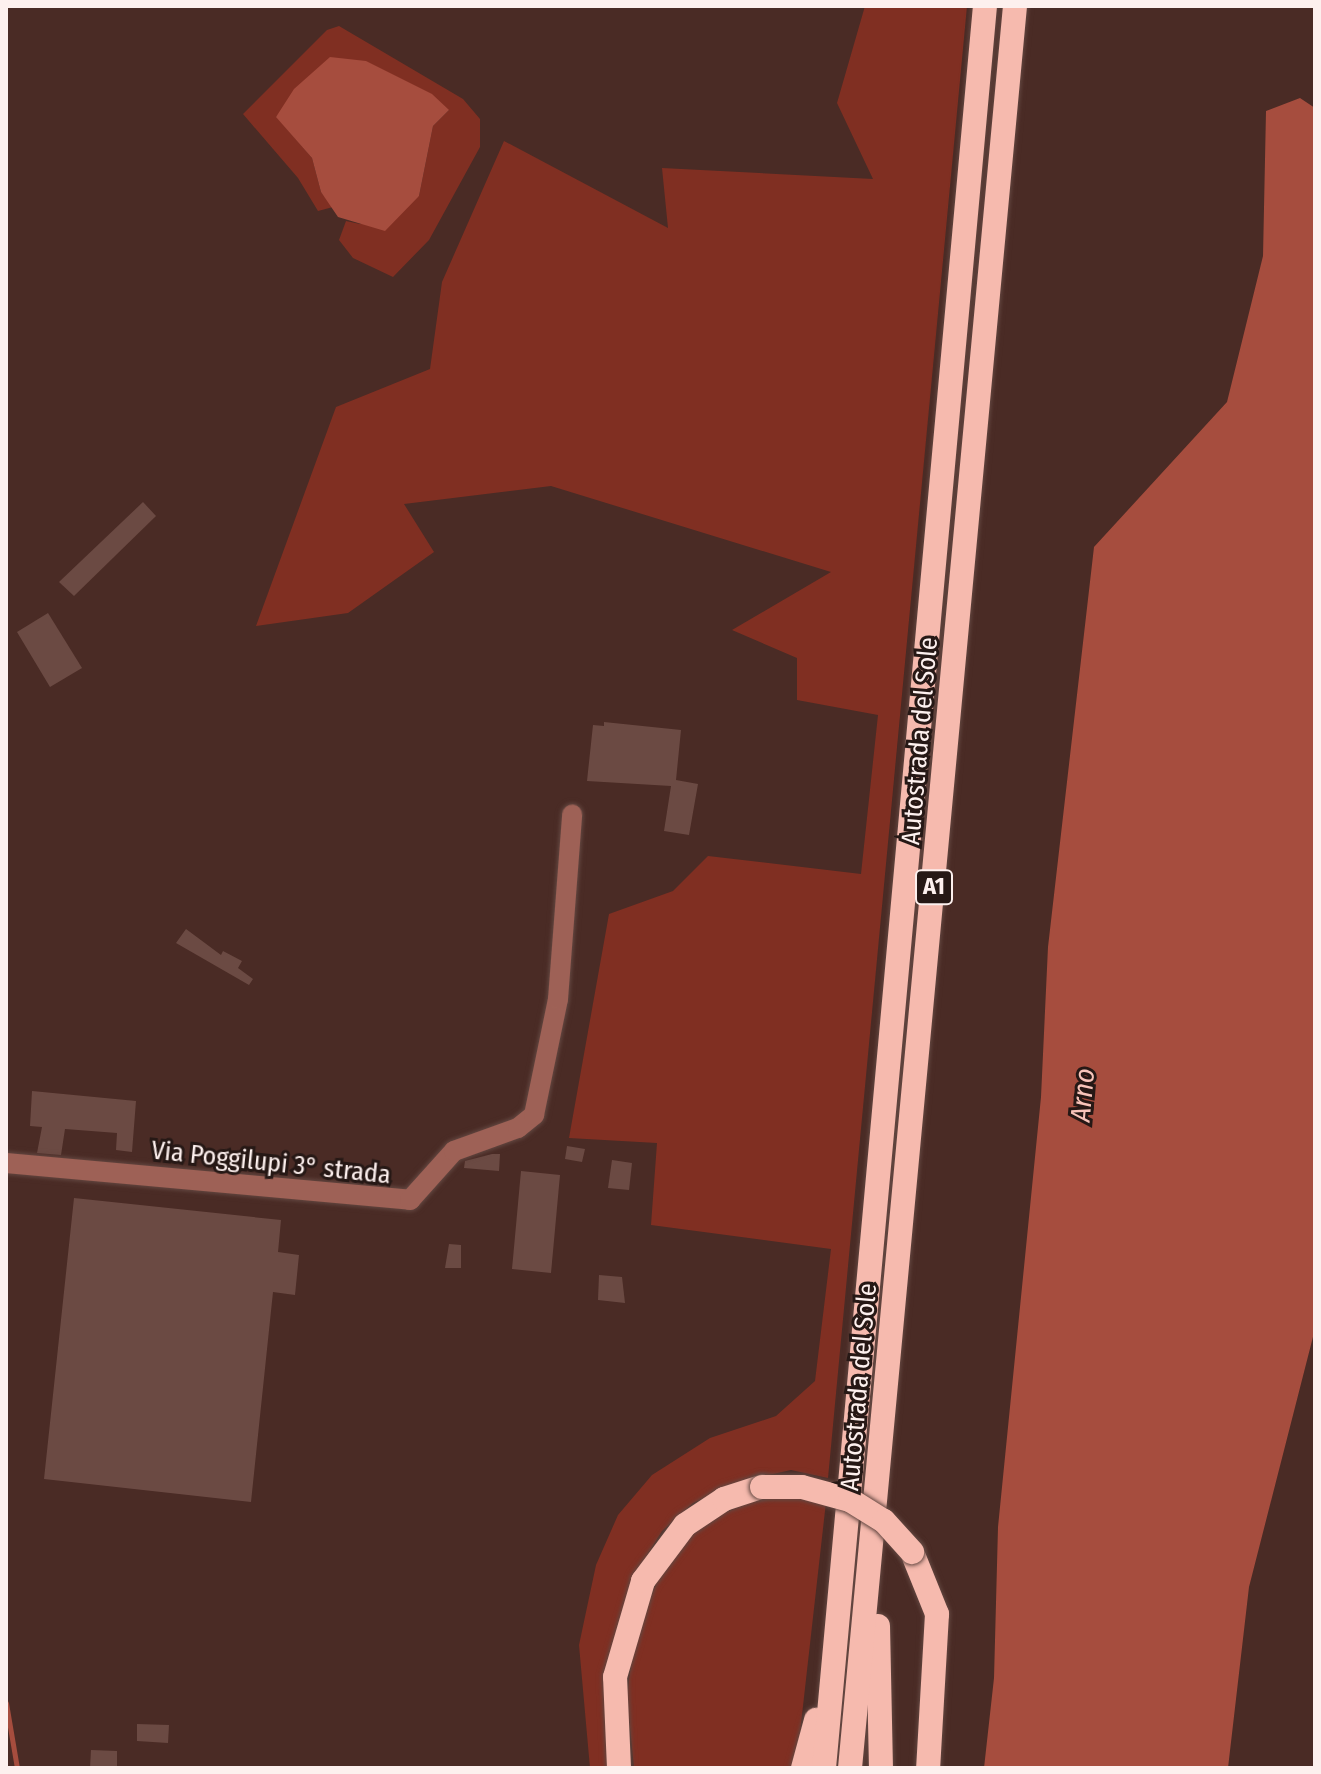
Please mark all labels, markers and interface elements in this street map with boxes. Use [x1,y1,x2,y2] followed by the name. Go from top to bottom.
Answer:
[895,636,945,846] street label: Autostrada del Sole
[914,867,954,907] road number: A1
[1064,1067,1102,1123] water label: Arno
[150,1135,392,1191] street label: Via Poggilupi 3° strada
[834,1282,884,1492] street label: Autostrada del Sole

